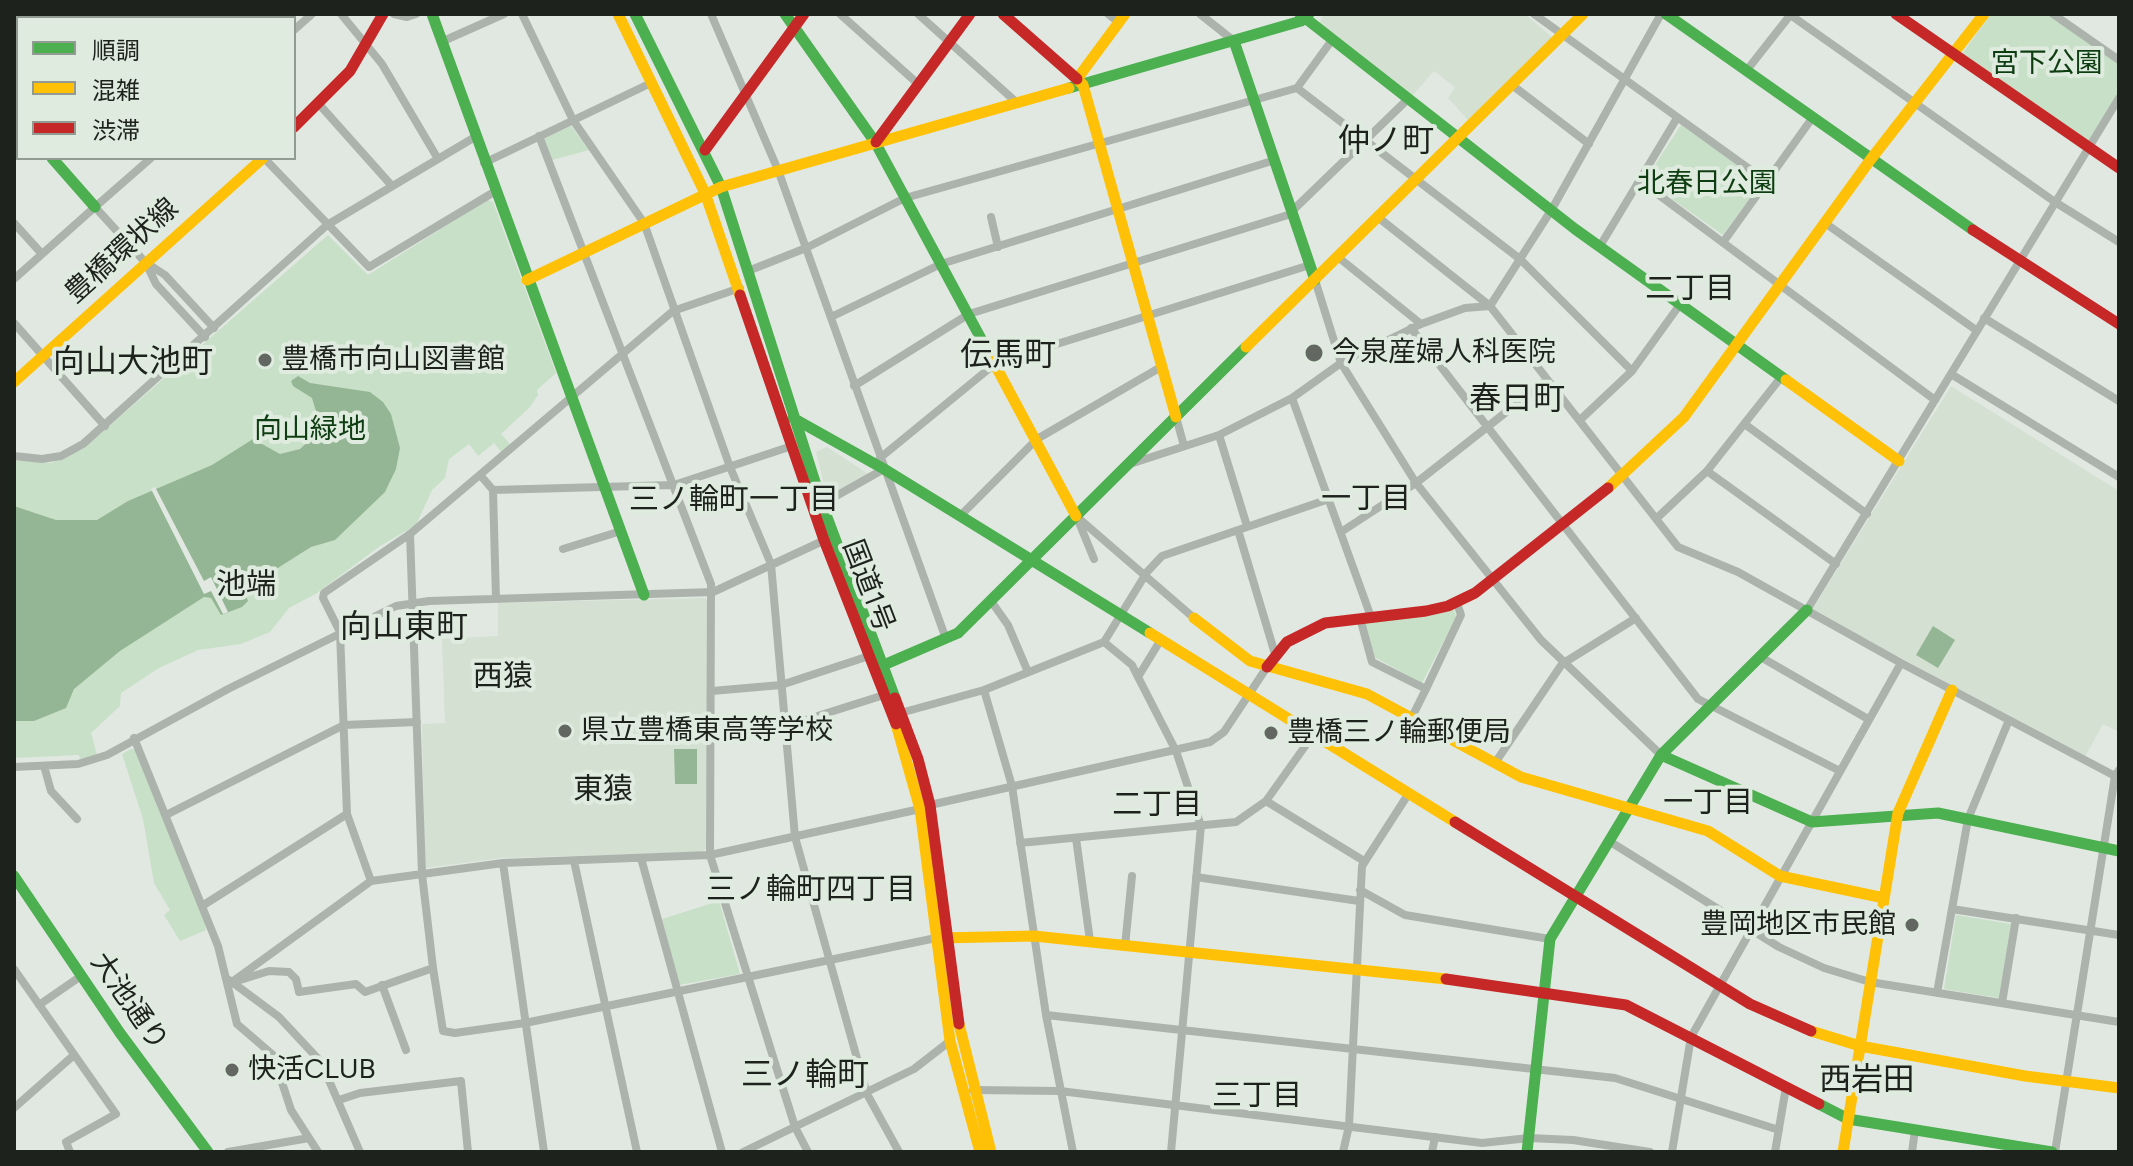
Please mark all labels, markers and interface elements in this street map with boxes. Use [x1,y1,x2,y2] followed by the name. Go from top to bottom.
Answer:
[16,16,296,160] legend
[92,36,140,65] text: 順調
[1991,47,2103,81] park label: 宮下公園
[92,76,140,105] text: 混雑
[92,116,140,145] text: 渋滞
[1338,123,1434,161] district label: 仲ノ町
[1637,167,1777,201] park label: 北春日公園
[59,192,185,310] street label: 豊橋環状線
[1645,271,1735,307] district label: 二丁目
[1332,336,1556,370] place label: 今泉産婦人科医院
[960,337,1056,375] district label: 伝馬町
[1303,342,1325,364] marker: 今泉産婦人科医院
[281,343,505,377] place label: 豊橋市向山図書館
[53,344,213,382] district label: 向山大池町
[256,351,274,369] marker: 豊橋市向山図書館
[1469,381,1565,419] district label: 春日町
[254,413,366,447] park label: 向山緑地
[1321,481,1411,517] district label: 一丁目
[629,482,839,518] district label: 三ノ輪町一丁目
[835,535,901,637] street label: 国道1号
[216,567,276,603] district label: 池端
[340,609,468,647] district label: 向山東町
[473,659,533,695] district label: 西猿
[581,714,833,748] place label: 県立豊橋東高等学校
[1287,716,1511,750] place label: 豊橋三ノ輪郵便局
[556,722,574,740] marker: 県立豊橋東高等学校
[1262,724,1280,742] marker: 豊橋三ノ輪郵便局
[573,772,633,808] district label: 東猿
[1663,785,1753,821] district label: 一丁目
[1112,787,1202,823] district label: 二丁目
[706,872,916,908] district label: 三ノ輪町四丁目
[1700,908,1896,942] place label: 豊岡地区市民館
[1903,916,1921,934] marker: 豊岡地区市民館
[83,946,175,1058] street label: 大池通り
[248,1053,376,1087] place label: 快活CLUB
[741,1057,869,1095] district label: 三ノ輪町
[223,1061,241,1079] marker: 快活CLUB
[1819,1062,1915,1100] district label: 西岩田
[1212,1078,1302,1114] district label: 三丁目

